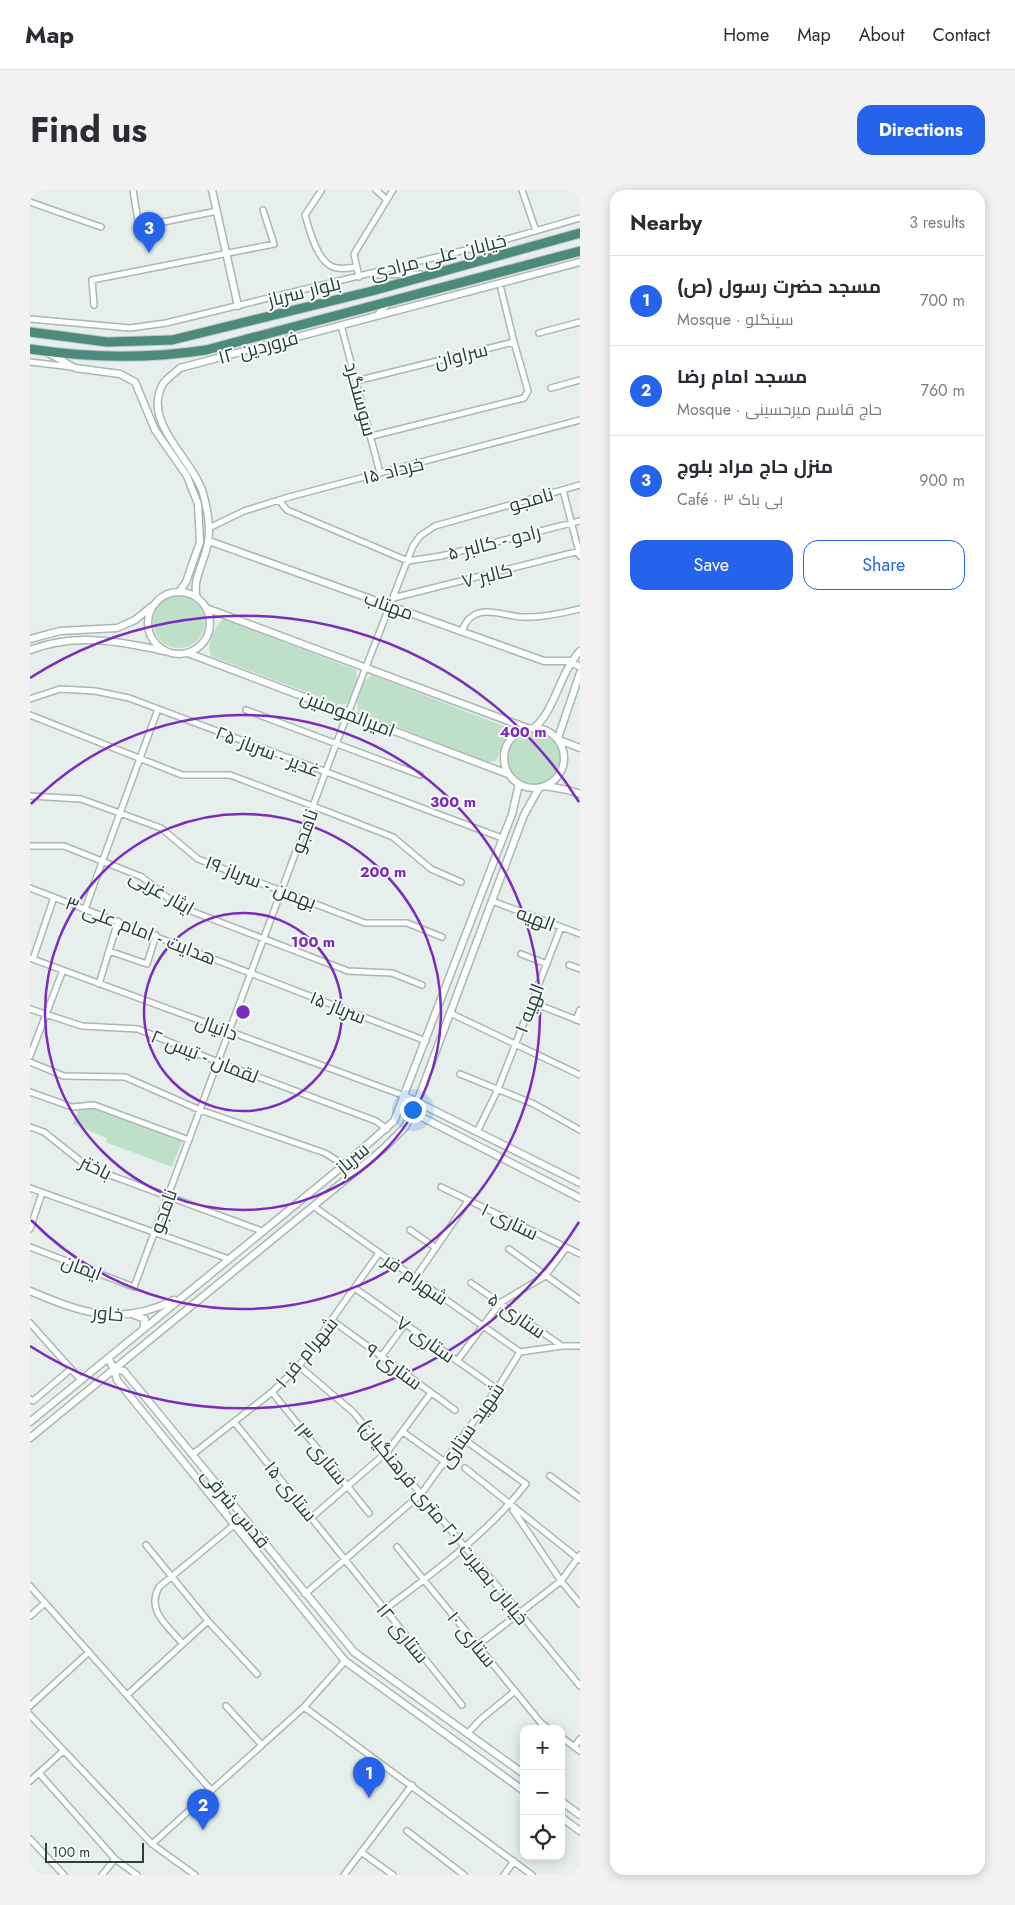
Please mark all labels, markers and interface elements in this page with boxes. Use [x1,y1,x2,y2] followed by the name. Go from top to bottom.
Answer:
[25,17,74,52] text: Map
[723,22,769,48] text: Home
[797,22,831,48] text: Map
[859,22,904,48] text: About
[932,22,990,48] text: Contact
[30,105,147,155] text: Find us
[857,105,985,155] button: Directions
[630,208,702,238] text: Nearby
[909,211,965,234] text: 3 results
[133,212,165,253] pin: 3
[367,227,509,286] street label: خیابان علی مرادی
[264,269,344,314] street label: بلوار سرباز
[677,273,881,300] text: مسجد حضرت رسول (ص)
[642,289,650,312] text: 1
[920,289,965,312] text: 700 m
[677,308,793,331] text: Mosque · سینگلو
[215,324,301,371] street label: ۱۲ فروردین
[431,336,491,375] street label: سراوان
[338,359,383,439] street label: سوسنگرد
[677,363,807,390] text: مسجد امام رضا
[641,379,651,402] text: 2
[921,379,965,402] text: 760 m
[677,398,882,421] text: Mosque · حاج قاسم میرحسینی
[360,450,426,491] street label: ۱۵ خرداد
[677,453,833,480] text: منزل حاج مراد بلوچ
[641,469,651,492] text: 3
[919,469,965,492] text: 900 m
[506,480,557,519] street label: نامجو
[677,488,783,511] text: Café · بی باک ۳
[445,518,544,567] street label: رادو - کالبر ۵
[630,540,793,590] button: Save
[803,540,965,590] button: Share
[459,556,515,595] street label: کالبر ۷
[360,584,417,627] street label: مهتاب
[297,683,399,744] street label: امیرالمومنین
[211,719,324,784] street label: غدیر - سرباز ۲۵
[499,721,547,743] text: 400 m
[430,791,476,813] text: 300 m
[284,805,325,857] street label: نامجو
[201,849,320,916] street label: بهمن - سرباز ۱۹
[360,861,406,883] text: 200 m
[124,863,199,922] street label: ایثار غربی
[62,889,220,972] street label: هدایت - امام علی ۳
[513,899,559,938] street label: الهیه
[291,931,335,953] text: 100 m
[508,980,551,1037] street label: الهیه ۱
[306,984,370,1031] street label: سرباز ۱۵
[234,1003,252,1021] centre of rings
[192,1007,242,1048] street label: دانیال
[147,1023,263,1090] street label: لقمان - تیس ۲
[400,1097,426,1123] your location
[329,1136,375,1181] street label: سرباز
[74,1148,116,1187] street label: باختر
[143,1185,184,1237] street label: نامجو
[477,1196,543,1247] street label: ستاری ۱
[58,1247,106,1287] street label: ایمان
[377,1247,454,1312] street label: شهرام فر
[482,1286,551,1345] street label: ستاری ۵
[90,1299,125,1328] street label: خاور
[391,1309,461,1370] street label: ستاری ۷
[269,1311,344,1394] street label: شهرام فر ۱
[360,1337,428,1396] street label: ستاری ۹
[432,1377,511,1473] street label: شهید ستاری
[352,1414,535,1631] street label: خیابان بصیرت (۲۰ متری فرهنگیان)
[287,1416,354,1490] street label: ستاری ۱۳
[258,1455,323,1527] street label: ستاری ۱۵
[195,1462,276,1554] street label: قدس شرقی
[370,1597,435,1669] street label: ستاری ۱۲
[441,1605,503,1673] street label: ستاری ۱۰
[520,1725,565,1860] map controls
[520,1725,565,1770] button: +
[353,1757,385,1798] pin: 1
[520,1770,565,1815] button: −
[187,1789,219,1830] pin: 2
[520,1815,565,1860] button: locate
[45,1840,144,1863] scale bar
[52,1842,90,1862] text: 100 m

